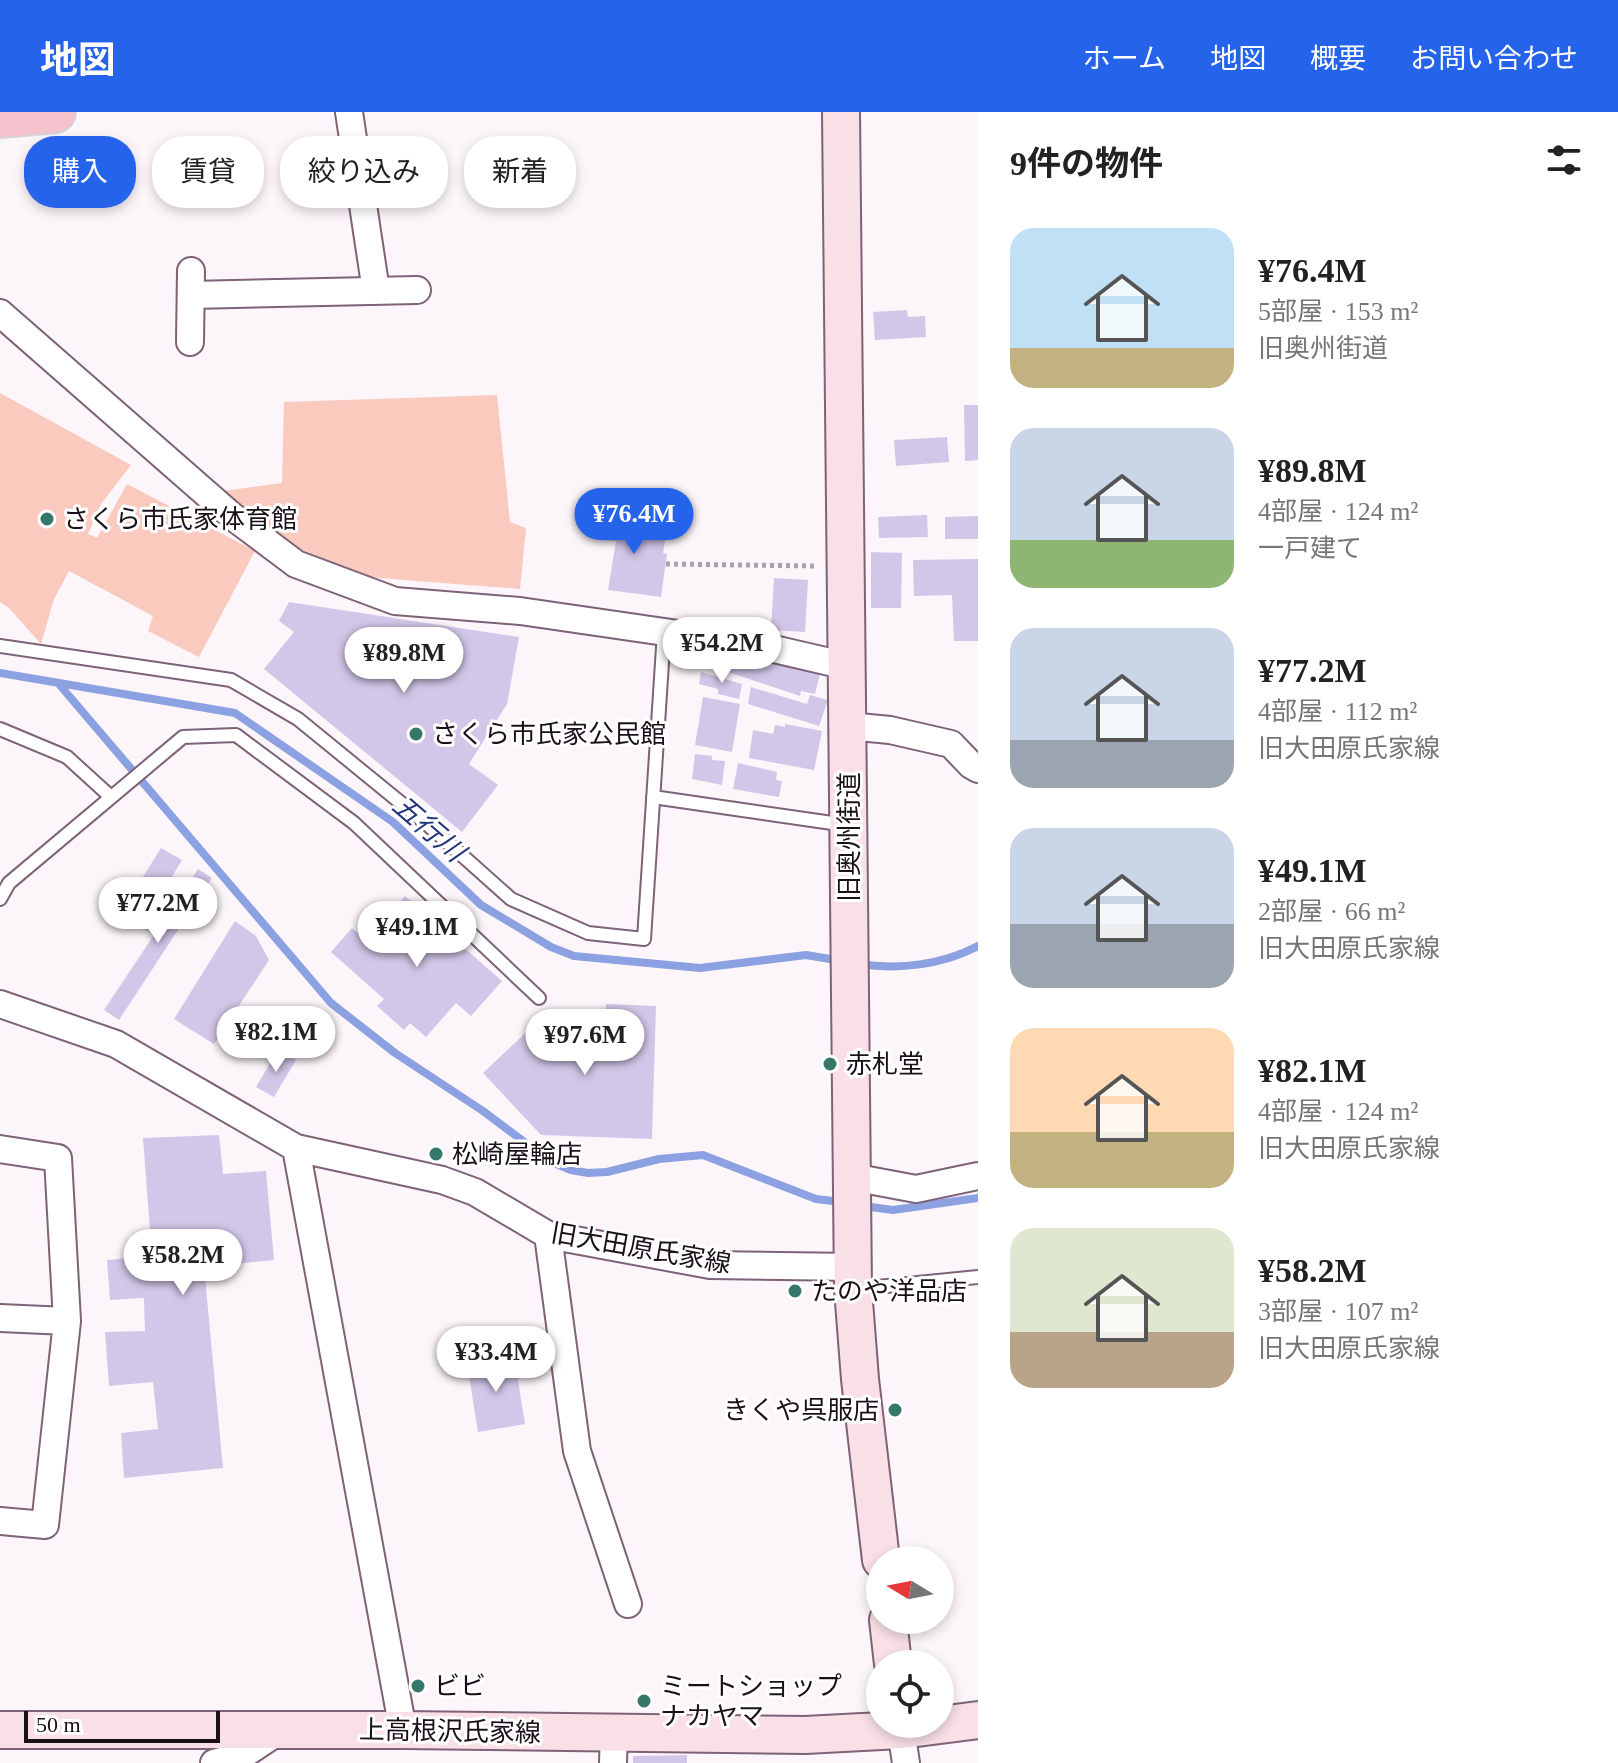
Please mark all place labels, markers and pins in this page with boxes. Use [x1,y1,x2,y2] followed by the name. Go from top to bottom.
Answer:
[569,488,699,556] pin: ¥76.4M
[63,505,297,534] place label: さくら市氏家体育館
[38,510,56,528] marker: さくら市氏家体育館
[657,617,787,685] pin: ¥54.2M
[339,627,469,695] pin: ¥89.8M
[432,720,666,749] place label: さくら市氏家公民館
[407,725,425,743] marker: さくら市氏家公民館
[93,877,223,945] pin: ¥77.2M
[352,901,482,969] pin: ¥49.1M
[211,1006,341,1074] pin: ¥82.1M
[520,1009,650,1077] pin: ¥97.6M
[846,1050,924,1079] place label: 赤札堂
[821,1055,839,1073] marker: 赤札堂
[452,1140,582,1169] place label: 松崎屋輪店
[427,1145,445,1163] marker: 松崎屋輪店
[118,1229,248,1297] pin: ¥58.2M
[811,1277,967,1306] place label: たのや洋品店
[786,1282,804,1300] marker: たのや洋品店
[431,1326,561,1394] pin: ¥33.4M
[723,1396,879,1425] place label: きくや呉服店
[886,1401,904,1419] marker: きくや呉服店
[434,1672,486,1701] place label: ビビ
[660,1672,842,1731] place label: ミートショップ ナカヤマ
[409,1677,427,1695] marker: ビビ
[635,1692,653,1710] marker: ミートショップ ナカヤマ

